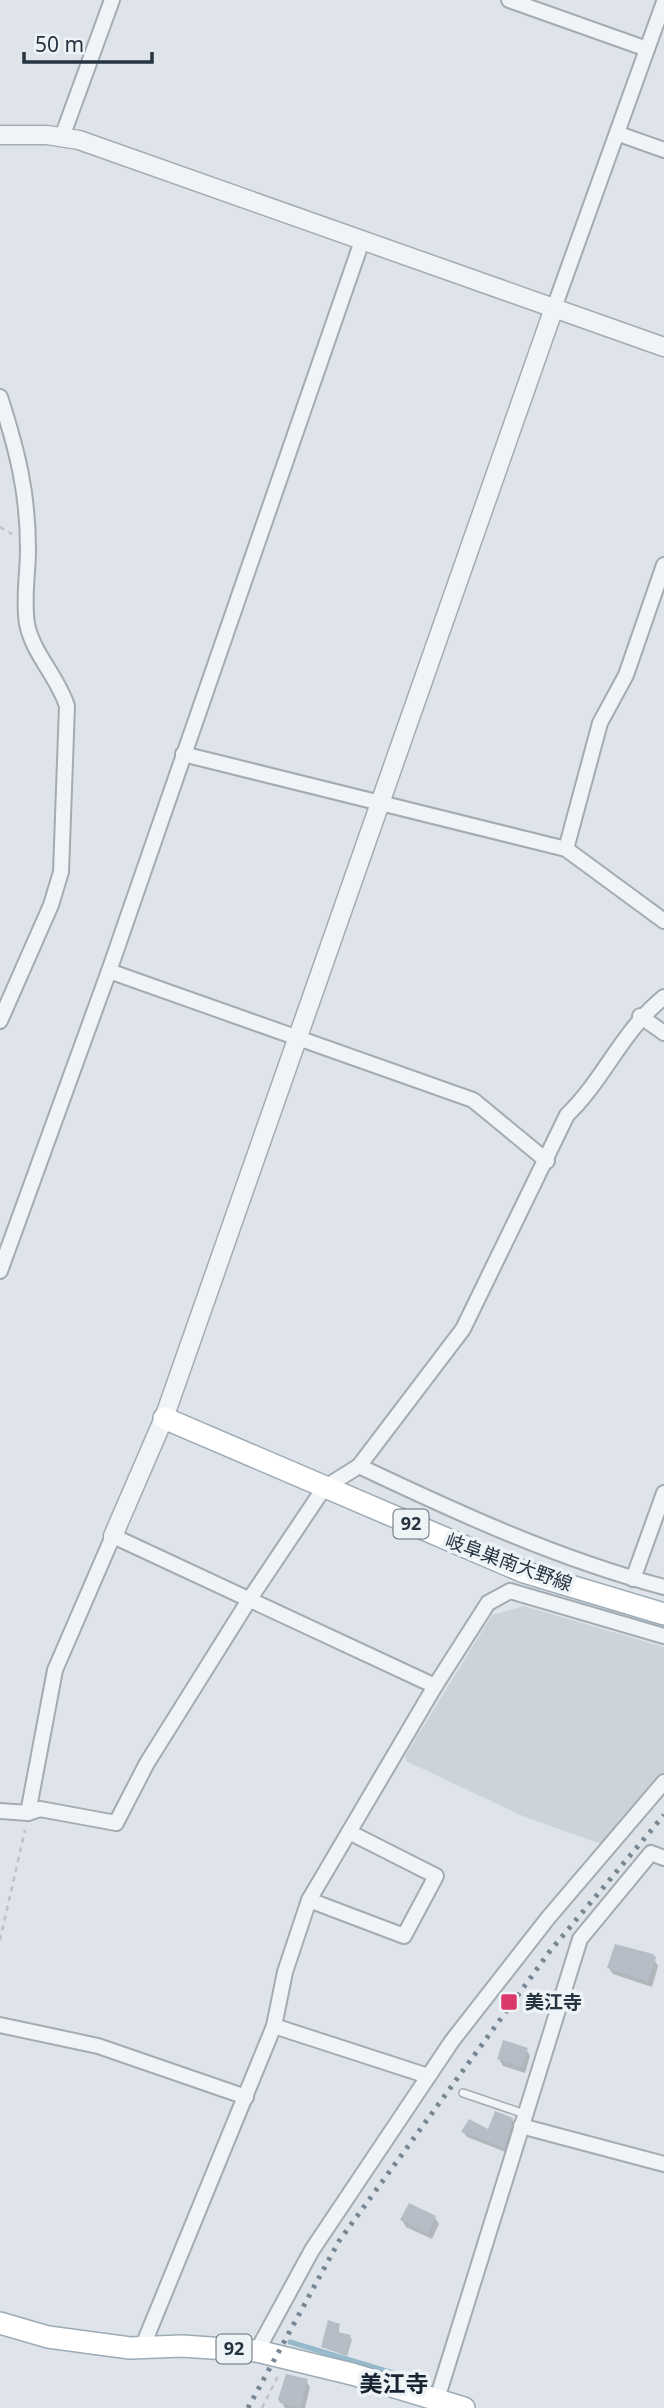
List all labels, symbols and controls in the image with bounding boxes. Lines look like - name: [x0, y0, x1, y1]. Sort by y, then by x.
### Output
- scale bar: [24, 21, 152, 65]
- text: 50 m: [35, 30, 84, 58]
- road number: 92: [394, 1510, 428, 1539]
- street label: 岐阜巣南大野線: [442, 1527, 576, 1597]
- place label: 美江寺: [525, 1989, 582, 2015]
- marker: 美江寺: [499, 1992, 519, 2012]
- road number: 92: [216, 2334, 252, 2364]
- district label: 美江寺: [360, 2367, 429, 2399]

